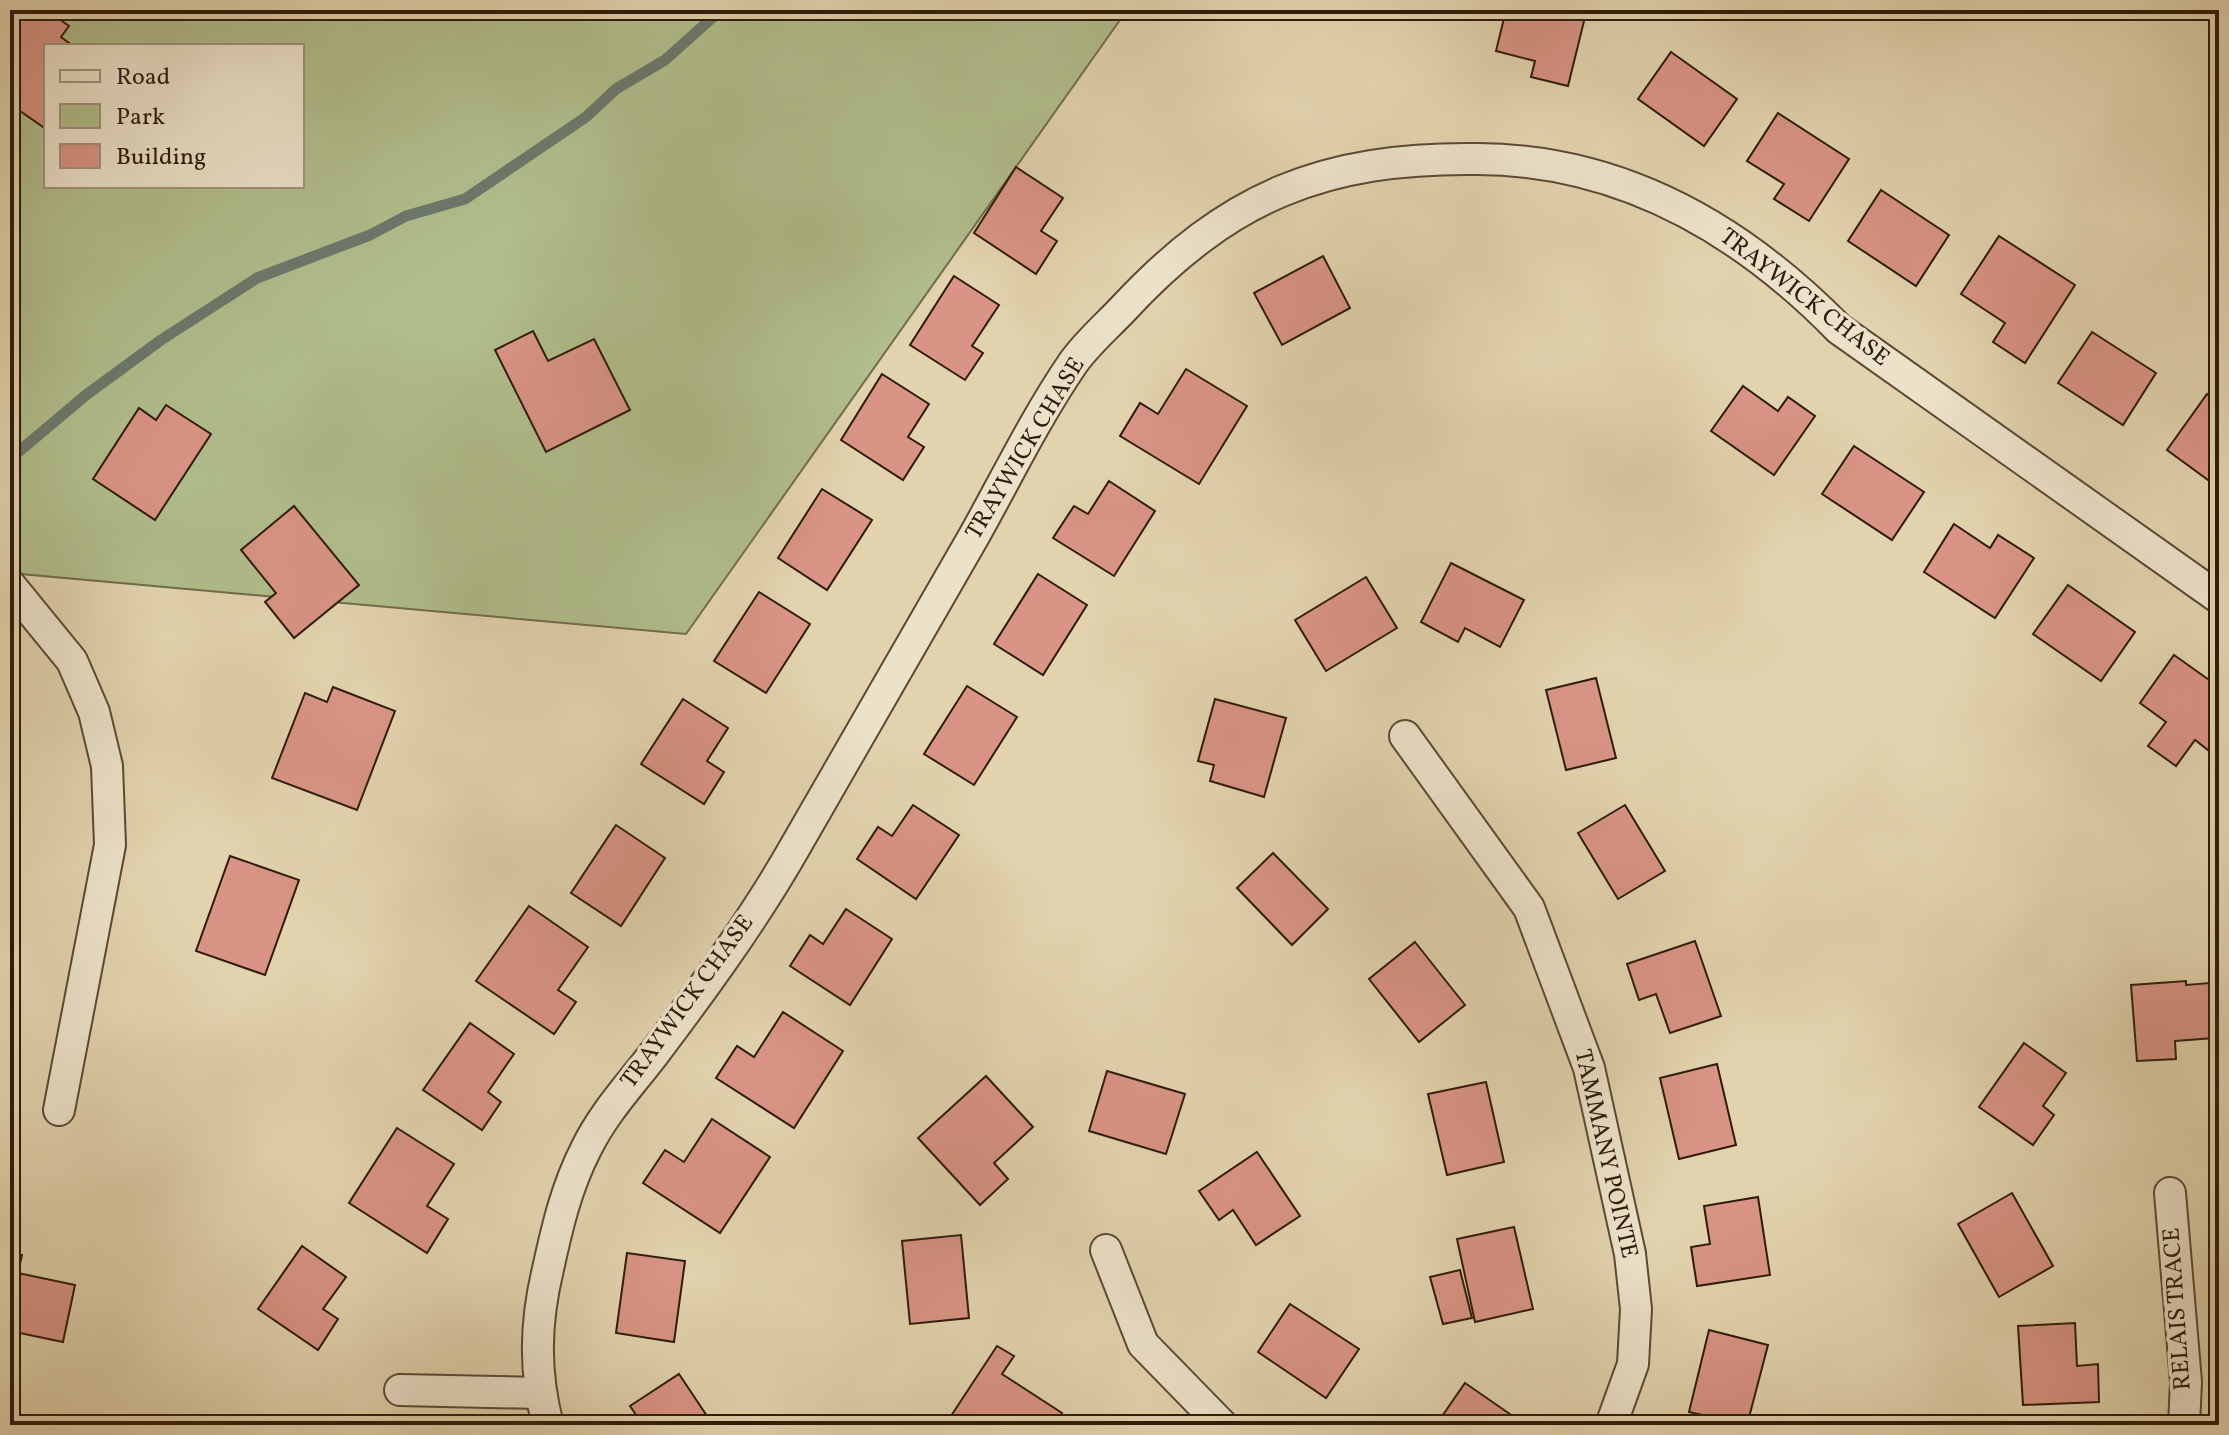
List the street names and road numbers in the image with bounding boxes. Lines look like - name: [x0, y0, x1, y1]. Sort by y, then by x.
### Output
- street label: TRAYWICK CHASE: [1712, 221, 1896, 375]
- street label: TRAYWICK CHASE: [958, 351, 1094, 547]
- street label: TRAYWICK CHASE: [613, 908, 763, 1096]
- street label: TAMMANY POINTE: [1564, 1046, 1646, 1262]
- street label: RELAIS TRACE: [2155, 1226, 2201, 1392]

